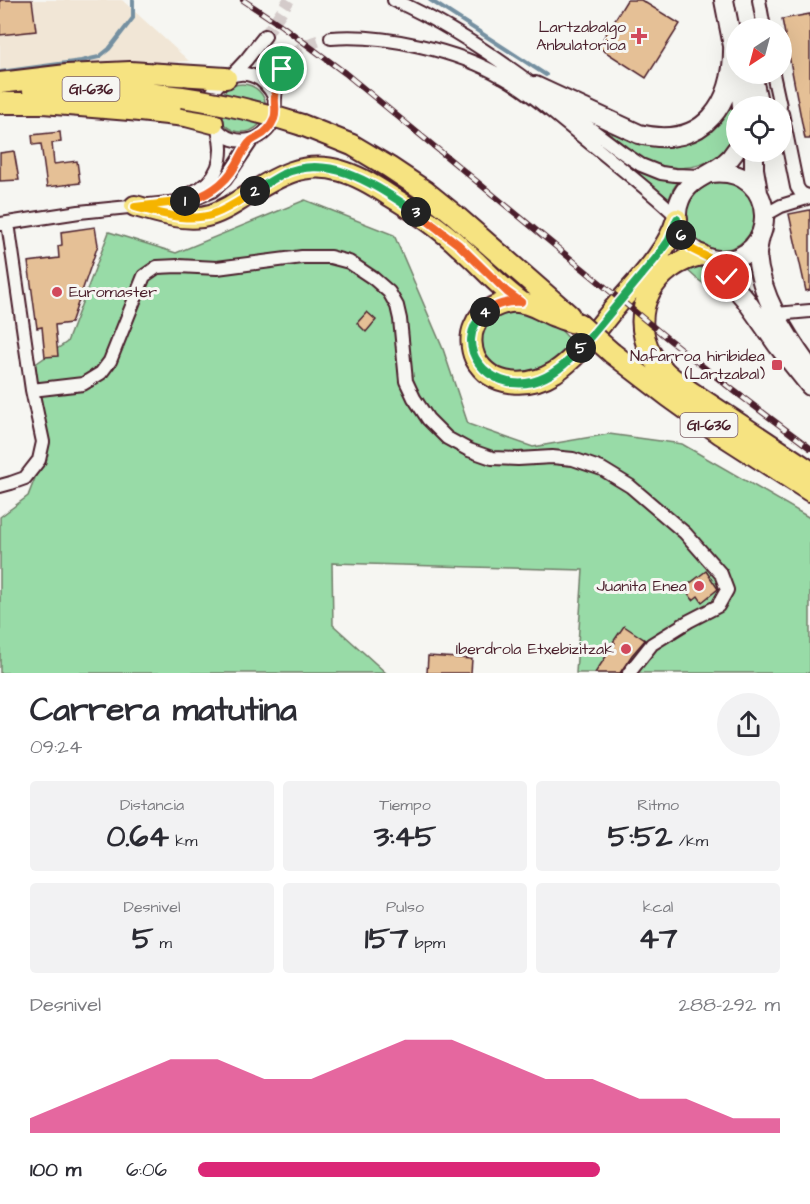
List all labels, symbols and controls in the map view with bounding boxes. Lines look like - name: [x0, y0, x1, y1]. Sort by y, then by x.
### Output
- place label: Lartzabalgo Anbulatorioa: [536, 16, 626, 56]
- north arrow: [726, 18, 792, 84]
- map controls: [726, 18, 792, 162]
- marker: Lartzabalgo Anbulatorioa: [630, 27, 648, 45]
- pin: [256, 43, 307, 94]
- icon: arrive: [265, 52, 298, 85]
- road number: GI-636: [62, 77, 119, 101]
- button: locate: [726, 96, 792, 162]
- pin: 2: [240, 176, 270, 206]
- text: 2: [250, 180, 260, 202]
- pin: 1: [170, 186, 200, 216]
- text: 1: [184, 190, 186, 212]
- pin: 3: [401, 197, 431, 227]
- text: 3: [412, 201, 420, 223]
- pin: 6: [666, 220, 696, 250]
- text: 6: [676, 224, 686, 246]
- pin: [701, 251, 752, 302]
- icon: check: [710, 260, 743, 293]
- place label: Euromaster: [69, 281, 157, 303]
- marker: Euromaster: [50, 285, 64, 299]
- pin: 4: [470, 297, 500, 327]
- text: 4: [480, 301, 490, 323]
- pin: 5: [566, 333, 596, 363]
- text: 5: [575, 337, 587, 359]
- place label: Nafarroa hiribidea (Lartzabal): [630, 345, 765, 385]
- marker: Nafarroa hiribidea (Lartzabal): [770, 358, 784, 372]
- road number: GI-636: [680, 413, 738, 437]
- place label: Juanita Enea: [597, 575, 687, 597]
- marker: Juanita Enea: [692, 579, 706, 593]
- place label: Iberdrola Etxebizitzak: [456, 638, 614, 660]
- marker: Iberdrola Etxebizitzak: [619, 642, 633, 656]
- text: Carrera matutina: [30, 687, 297, 733]
- button: share: [717, 693, 780, 756]
- text: 09:24: [30, 733, 82, 761]
- text: Distancia: [120, 794, 184, 816]
- text: Tiempo: [379, 794, 431, 816]
- text: Ritmo: [637, 794, 679, 816]
- text: 0.64: [106, 816, 169, 858]
- text: 3:45: [374, 816, 436, 858]
- text: 5:52: [608, 816, 672, 858]
- text: km: [169, 830, 198, 852]
- text: /km: [672, 830, 708, 852]
- text: Desnivel: [124, 896, 180, 918]
- text: Pulso: [386, 896, 424, 918]
- text: kcal: [643, 896, 673, 918]
- text: 5: [132, 918, 153, 960]
- text: 157: [365, 918, 408, 960]
- text: 47: [639, 918, 677, 960]
- text: m: [153, 932, 172, 954]
- text: bpm: [408, 932, 445, 954]
- text: Desnivel: [30, 991, 101, 1019]
- text: 288–292 m: [679, 991, 780, 1019]
- text: 100 m: [30, 1156, 81, 1184]
- text: 6:06: [126, 1156, 167, 1184]

